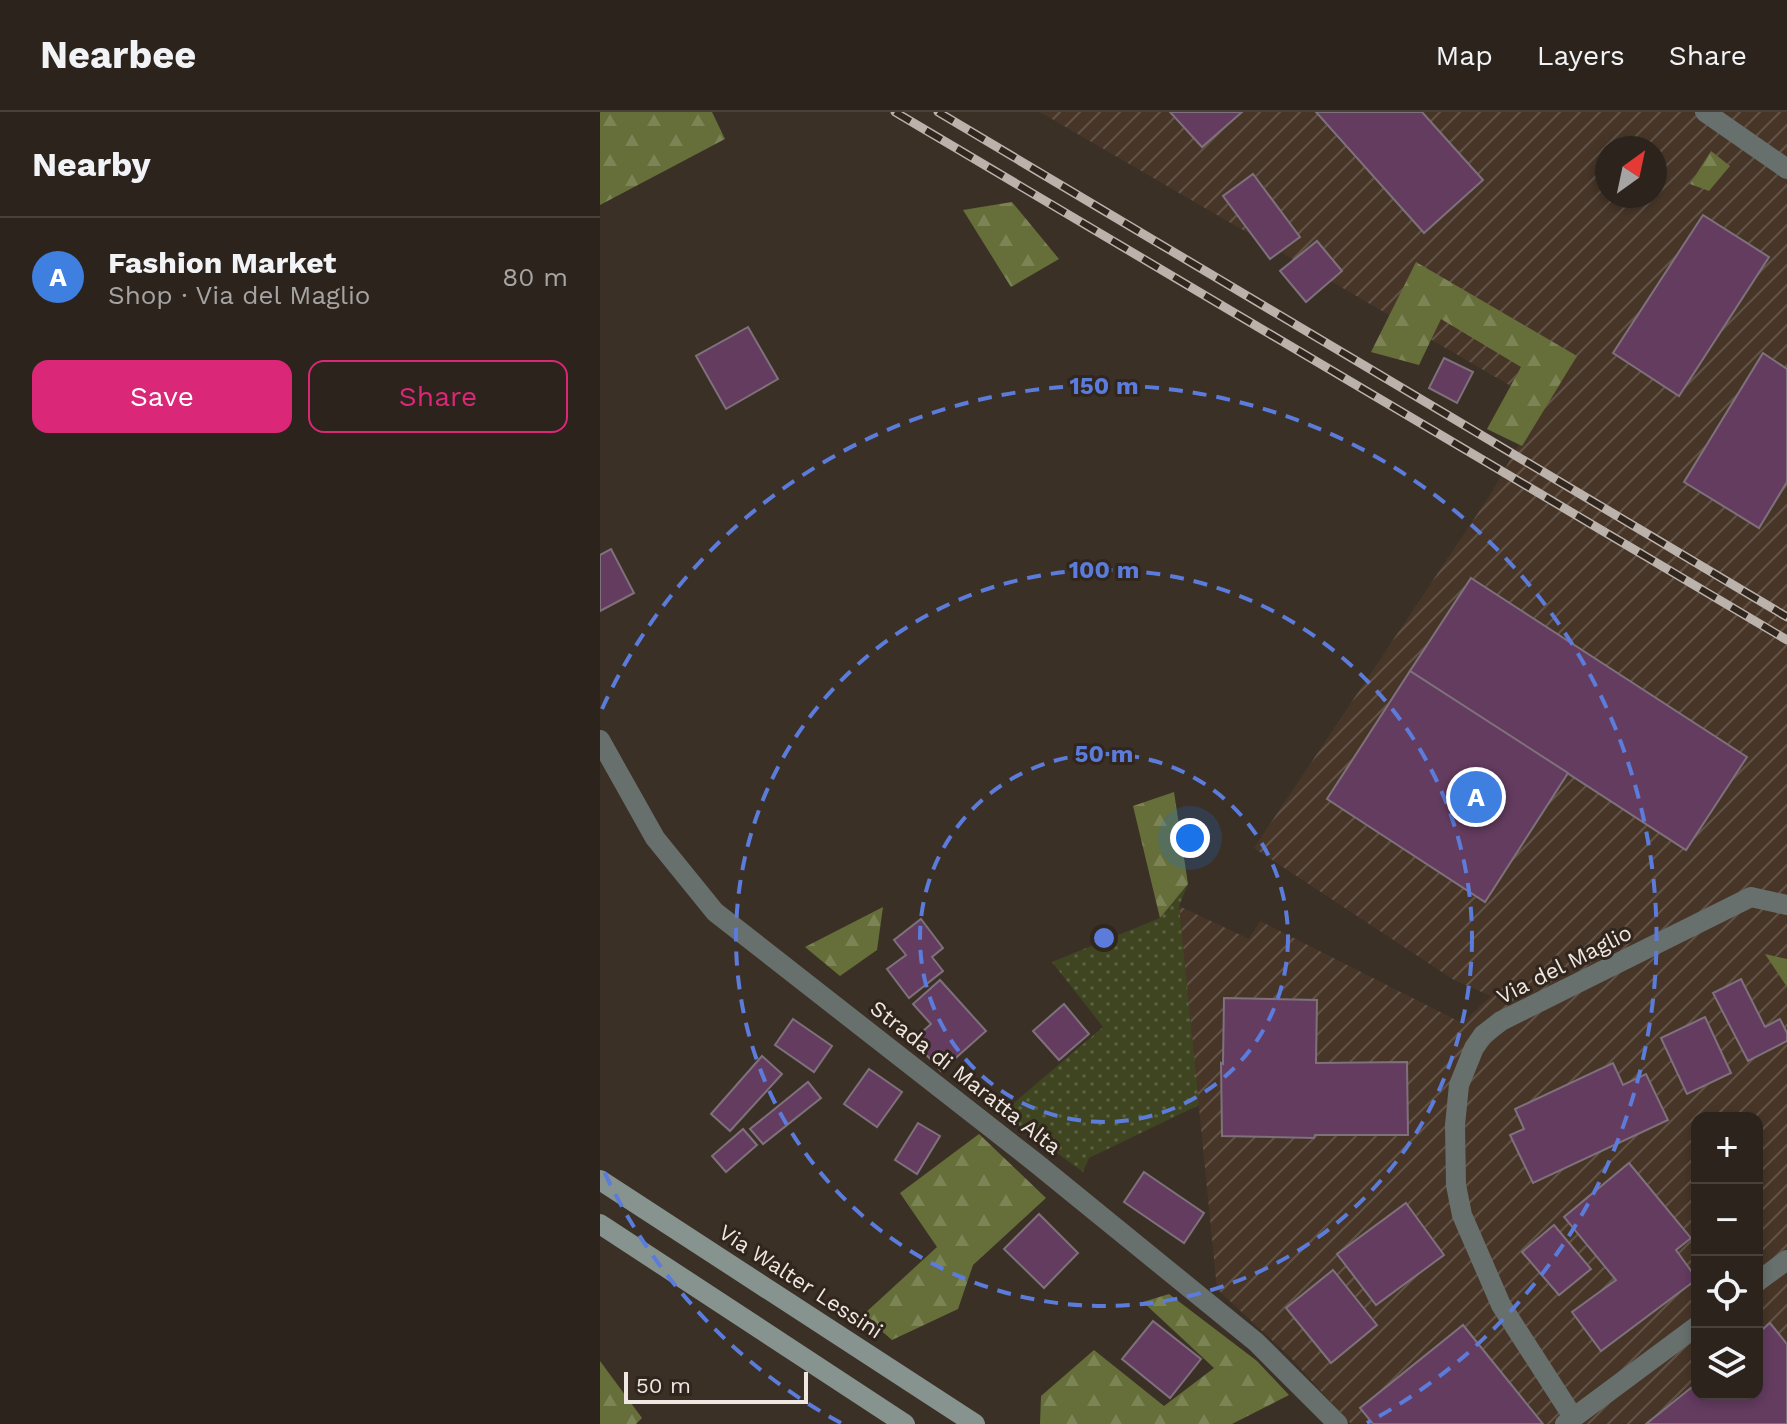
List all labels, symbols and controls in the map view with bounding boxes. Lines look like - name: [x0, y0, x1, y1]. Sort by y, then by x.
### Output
- text: Nearbee: [40, 33, 196, 77]
- text: Map: [1436, 39, 1493, 72]
- text: Layers: [1537, 39, 1625, 72]
- text: Share: [1669, 39, 1747, 72]
- north arrow: [1595, 136, 1667, 208]
- text: Nearby: [32, 144, 151, 184]
- text: Fashion Market: [108, 245, 336, 280]
- text: A: [49, 262, 67, 292]
- text: 80 m: [502, 262, 568, 292]
- text: Shop · Via del Maglio: [108, 280, 370, 310]
- button: Save: [32, 360, 292, 433]
- button: Share: [308, 360, 568, 433]
- text: 150 m: [1069, 372, 1139, 400]
- text: 100 m: [1069, 556, 1139, 584]
- text: 50 m: [1075, 740, 1133, 768]
- pin: A: [1450, 767, 1502, 827]
- your location: [1170, 818, 1210, 858]
- street label: Via del Maglio: [1493, 920, 1636, 1009]
- centre of rings: [1090, 924, 1118, 952]
- street label: Strada di Maratta Alta: [866, 995, 1066, 1159]
- map controls: [1691, 1112, 1763, 1400]
- button: +: [1691, 1112, 1763, 1184]
- button: −: [1691, 1184, 1763, 1256]
- street label: Via Walter Lessini: [714, 1219, 887, 1344]
- button: locate: [1691, 1256, 1763, 1328]
- button: layers: [1691, 1328, 1763, 1400]
- scale bar: [624, 1368, 808, 1404]
- text: 50 m: [636, 1373, 691, 1398]

